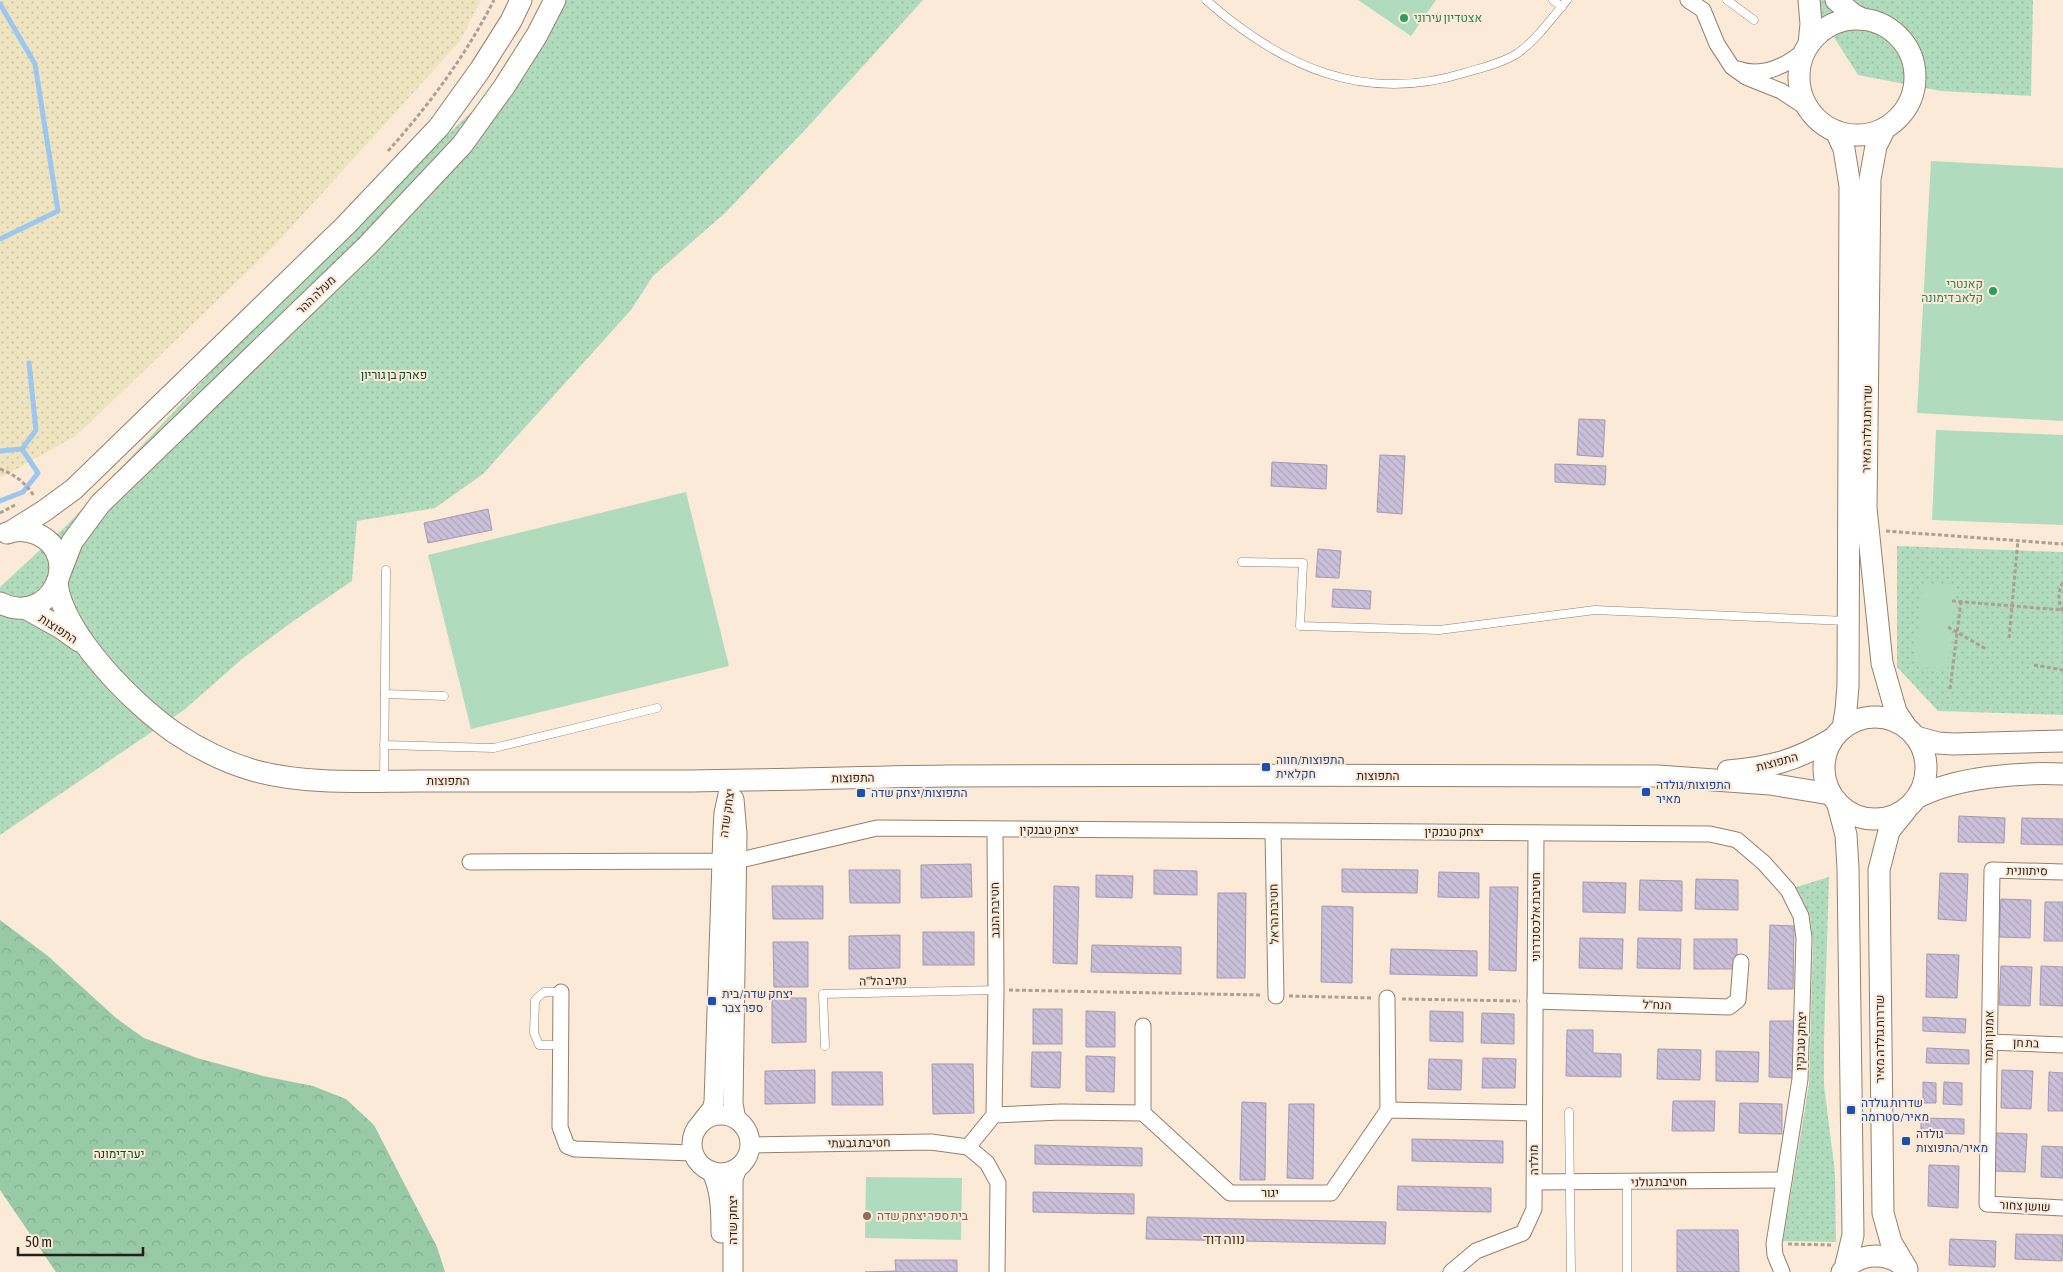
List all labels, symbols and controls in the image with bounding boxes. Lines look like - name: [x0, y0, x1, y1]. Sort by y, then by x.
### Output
- place label: אצטדיון עירוני: [1414, 11, 1482, 25]
- marker: אצטדיון עירוני: [1398, 12, 1410, 24]
- street label: מעלה ההר: [293, 273, 339, 317]
- place label: קאנטרי קלאב דימונה: [1921, 277, 1983, 305]
- marker: קאנטרי קלאב דימונה: [1987, 285, 1999, 297]
- park label: פארק בן גוריון: [361, 368, 427, 382]
- street label: שדרות גולדה מאיר: [1859, 385, 1875, 473]
- street label: התפוצות: [36, 611, 80, 647]
- street label: התפוצות: [1754, 750, 1800, 774]
- place label: התפוצות/חווה חקלאית: [1276, 753, 1345, 781]
- marker: התפוצות/חווה חקלאית: [1260, 761, 1272, 773]
- street label: התפוצות: [1356, 769, 1400, 783]
- street label: התפוצות: [831, 771, 875, 785]
- street label: התפוצות: [426, 774, 470, 788]
- place label: התפוצות/גולדה מאיר: [1656, 778, 1731, 806]
- place label: התפוצות/יצחק שדה: [871, 786, 968, 800]
- marker: התפוצות/גולדה מאיר: [1640, 786, 1652, 798]
- marker: התפוצות/יצחק שדה: [855, 787, 867, 799]
- street label: יצחק שדה: [717, 788, 737, 838]
- street label: יצחק טבנקין: [1019, 823, 1079, 837]
- street label: יצחק טבנקין: [1424, 825, 1484, 839]
- street label: סיתוונית: [2006, 864, 2048, 878]
- street label: חטיבת אלכסנדרוני: [1529, 872, 1543, 962]
- street label: חטיבת הנגב: [988, 882, 1002, 938]
- street label: חטיבת הראל: [1266, 884, 1282, 944]
- street label: נתיב הל"ה: [859, 974, 907, 988]
- place label: יצחק שדה/בית ספר צבר: [722, 987, 793, 1015]
- marker: יצחק שדה/בית ספר צבר: [706, 995, 718, 1007]
- street label: שדרות גולדה מאיר: [1873, 995, 1887, 1083]
- street label: הנח"ל: [1642, 998, 1672, 1012]
- street label: אמנון ותמר: [1982, 1010, 1996, 1064]
- street label: יצחק טבנקין: [1793, 1011, 1809, 1071]
- street label: בת חן: [2013, 1036, 2040, 1050]
- place label: שדרות גולדה מאיר/סטרומה: [1861, 1096, 1929, 1124]
- marker: שדרות גולדה מאיר/סטרומה: [1845, 1104, 1857, 1116]
- place label: גולדה מאיר/התפוצות: [1916, 1127, 1988, 1155]
- street label: חטיבת גבעתי: [827, 1135, 891, 1151]
- marker: גולדה מאיר/התפוצות: [1900, 1135, 1912, 1147]
- street label: מולדה: [1527, 1145, 1541, 1175]
- park label: יער דימונה: [94, 1147, 144, 1161]
- street label: חטיבת גולני: [1631, 1175, 1687, 1189]
- street label: יגור: [1261, 1186, 1279, 1200]
- street label: יצחק שדה: [726, 1195, 740, 1245]
- street label: שושן צחור: [1999, 1198, 2051, 1214]
- place label: בית ספר יצחק שדה: [877, 1209, 969, 1223]
- marker: בית ספר יצחק שדה: [861, 1210, 873, 1222]
- scale bar: [18, 1224, 142, 1256]
- district label: נווה דוד: [1203, 1231, 1245, 1247]
- text: 50 m: [25, 1233, 52, 1250]

